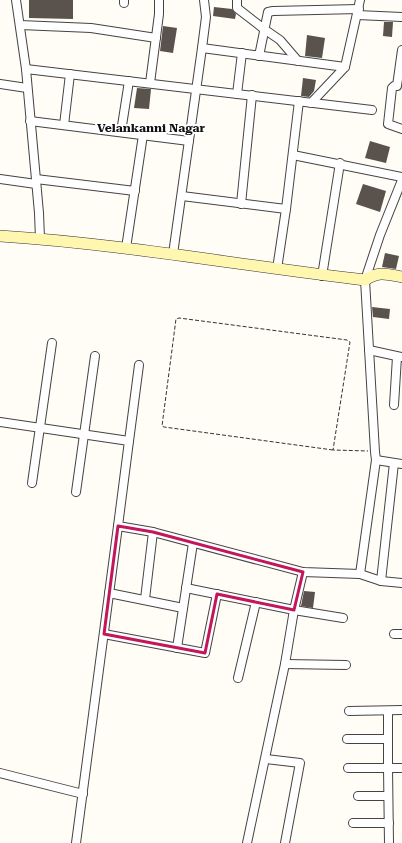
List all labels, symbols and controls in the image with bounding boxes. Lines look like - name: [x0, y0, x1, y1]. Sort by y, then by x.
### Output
- district label: Velankanni Nagar: [97, 121, 206, 135]

